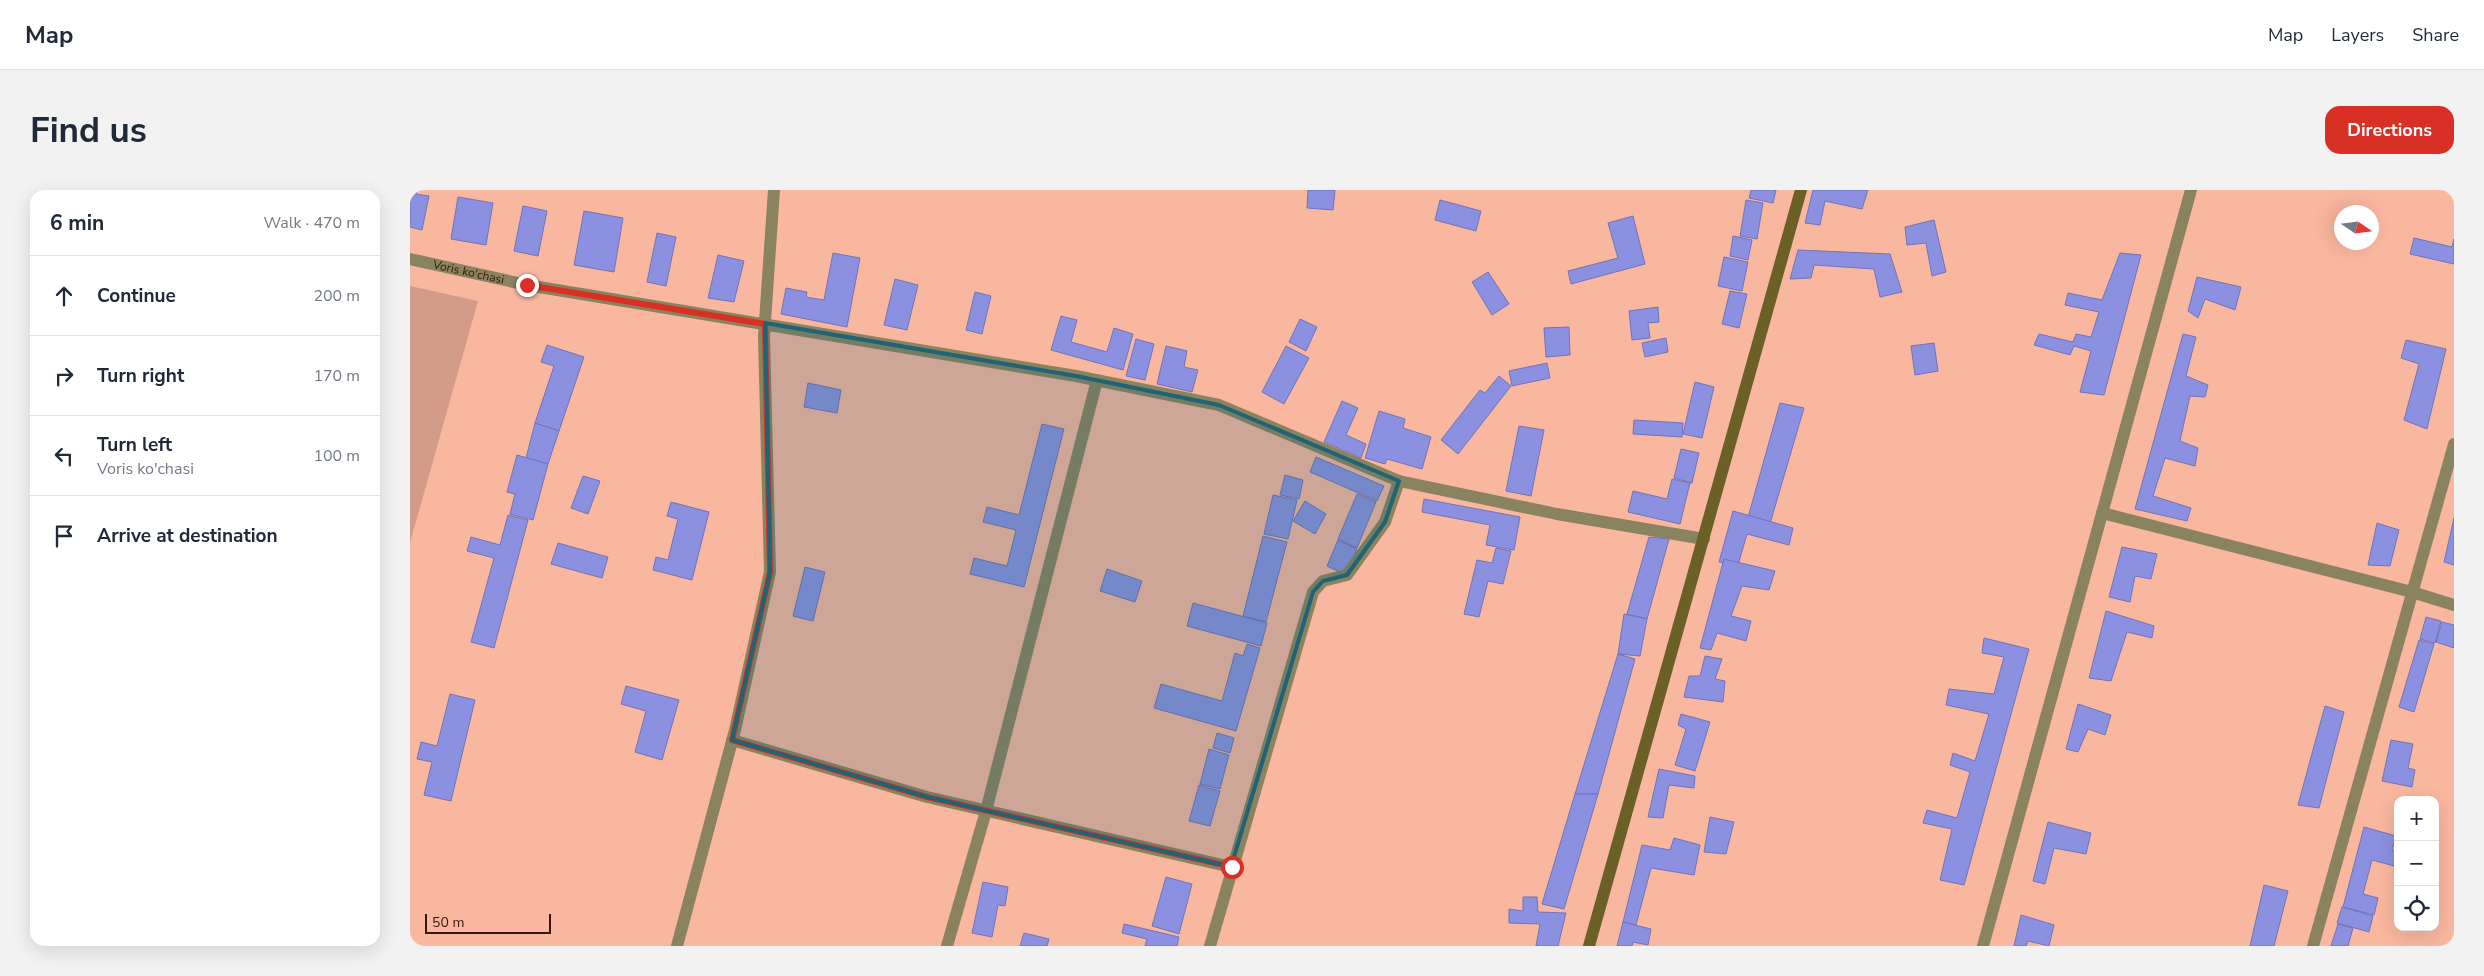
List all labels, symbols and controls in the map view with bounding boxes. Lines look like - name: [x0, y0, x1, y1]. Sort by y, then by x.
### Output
- text: Map: [25, 19, 73, 51]
- text: Map: [2268, 23, 2303, 47]
- text: Layers: [2331, 23, 2384, 47]
- text: Share: [2412, 23, 2459, 47]
- button: Directions: [2325, 106, 2454, 154]
- text: Find us: [30, 107, 147, 154]
- north arrow: [2334, 205, 2379, 250]
- text: 6 min: [50, 209, 104, 237]
- text: Walk · 470 m: [264, 212, 360, 234]
- street label: Voris ko'chasi: [430, 256, 506, 288]
- route end: [516, 274, 539, 297]
- icon: ahead: [50, 282, 78, 310]
- text: Continue: [97, 283, 176, 309]
- text: 200 m: [313, 285, 360, 307]
- icon: right: [50, 362, 78, 390]
- text: Turn right: [97, 363, 184, 389]
- text: 170 m: [313, 365, 360, 387]
- text: Turn left: [97, 432, 172, 458]
- icon: left: [50, 442, 78, 470]
- text: 100 m: [313, 445, 360, 467]
- text: Voris ko'chasi: [97, 458, 194, 480]
- icon: arrive: [50, 522, 78, 550]
- text: Arrive at destination: [97, 523, 278, 549]
- map controls: [2394, 796, 2439, 931]
- button: +: [2394, 796, 2439, 841]
- button: −: [2394, 841, 2439, 886]
- route start: [1221, 856, 1244, 879]
- button: locate: [2394, 886, 2439, 931]
- scale bar: [425, 911, 551, 934]
- text: 50 m: [432, 913, 464, 932]

